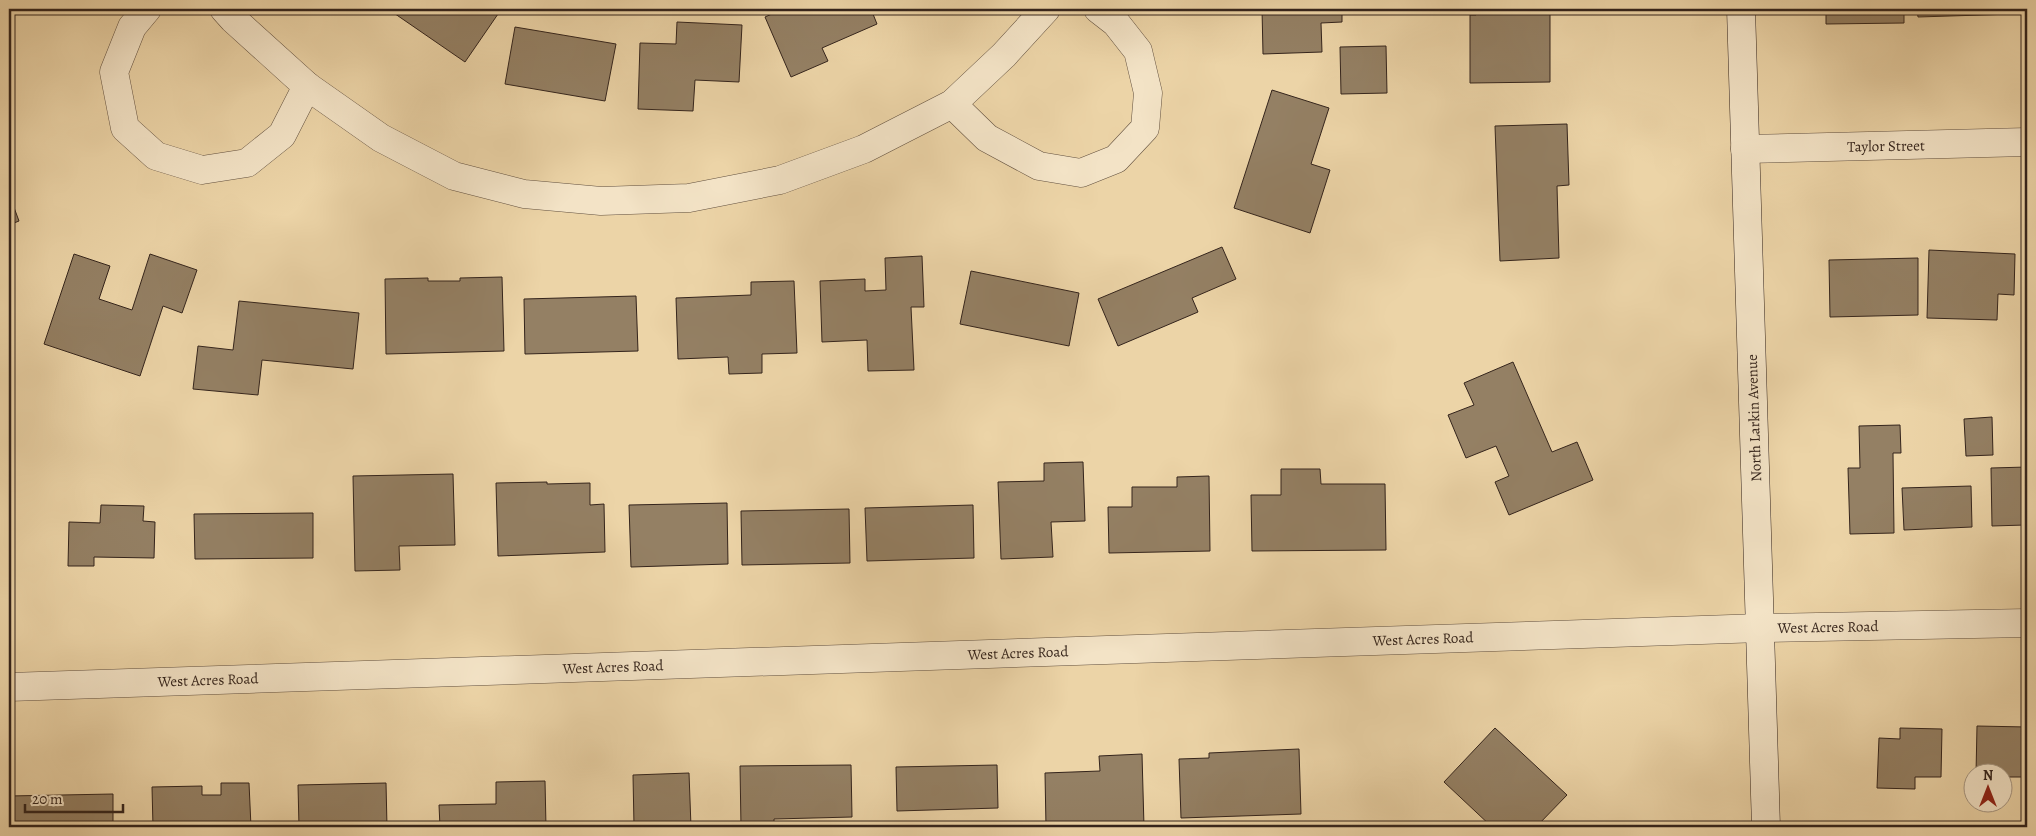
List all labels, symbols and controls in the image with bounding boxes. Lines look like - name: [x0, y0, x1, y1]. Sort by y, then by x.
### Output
- street label: Taylor Street: [1847, 135, 1925, 157]
- street label: North Larkin Avenue: [1742, 354, 1766, 482]
- street label: West Acres Road: [1776, 616, 1880, 638]
- street label: West Acres Road: [1371, 627, 1475, 651]
- street label: West Acres Road: [966, 641, 1070, 665]
- street label: West Acres Road: [561, 655, 665, 679]
- street label: West Acres Road: [156, 668, 260, 692]
- north arrow: [1964, 764, 2014, 814]
- text: N: [1983, 766, 1993, 785]
- scale bar: [25, 781, 122, 813]
- text: 20 m: [32, 789, 63, 809]

